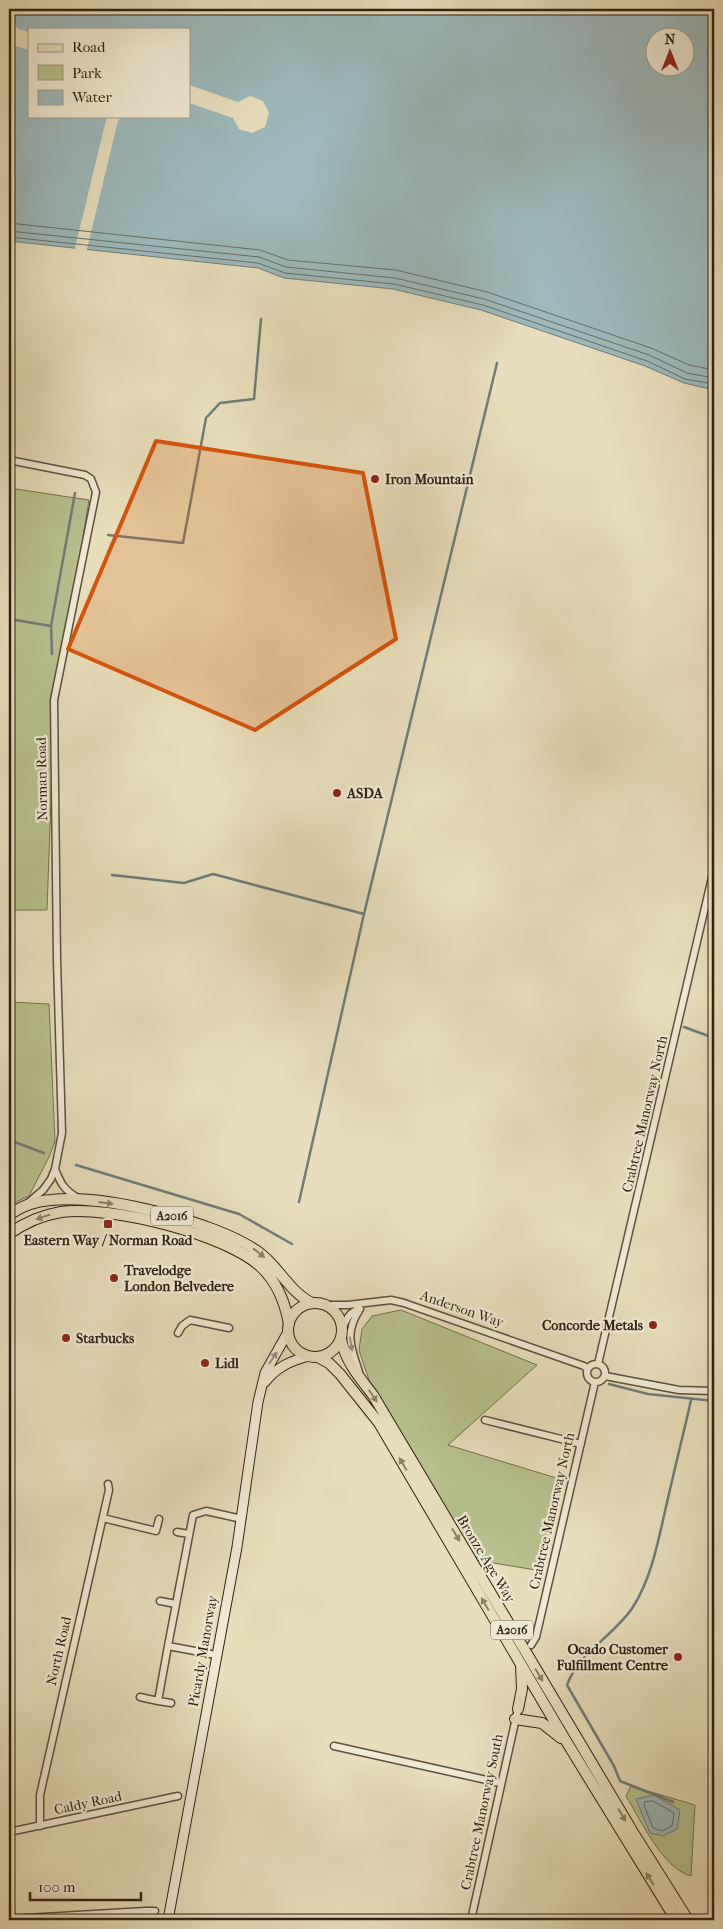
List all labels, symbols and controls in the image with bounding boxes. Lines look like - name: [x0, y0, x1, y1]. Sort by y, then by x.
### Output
- legend: [28, 28, 190, 118]
- north arrow: [646, 28, 696, 78]
- text: N: [665, 31, 676, 48]
- text: Road: [72, 38, 106, 56]
- text: Park: [72, 64, 102, 82]
- text: Water: [71, 88, 112, 106]
- place label: Iron Mountain: [385, 471, 475, 488]
- marker: Iron Mountain: [369, 473, 381, 485]
- street label: Norman Road: [33, 737, 51, 821]
- place label: ASDA: [346, 785, 384, 802]
- marker: ASDA: [331, 787, 343, 799]
- street label: Crabtree Manorway North: [619, 1034, 671, 1194]
- one-way arrow: [99, 1199, 115, 1207]
- road number: A2016: [151, 1206, 193, 1226]
- one-way arrow: [36, 1214, 51, 1221]
- marker: Eastern Way / Norman Road: [102, 1218, 114, 1230]
- place label: Eastern Way / Norman Road: [24, 1232, 194, 1249]
- one-way arrow: [252, 1248, 265, 1259]
- place label: Travelodge London Belvedere: [123, 1262, 234, 1295]
- marker: Travelodge London Belvedere: [108, 1272, 120, 1284]
- street label: Anderson Way: [417, 1286, 507, 1331]
- place label: Concorde Metals: [542, 1317, 644, 1334]
- marker: Concorde Metals: [647, 1319, 659, 1331]
- place label: Starbucks: [76, 1330, 135, 1347]
- marker: Starbucks: [60, 1332, 72, 1344]
- one-way arrow: [348, 1337, 356, 1353]
- one-way arrow: [268, 1351, 278, 1365]
- place label: Lidl: [215, 1355, 239, 1372]
- marker: Lidl: [199, 1357, 211, 1369]
- one-way arrow: [368, 1389, 378, 1403]
- street label: Crabtree Manorway North: [526, 1431, 578, 1591]
- one-way arrow: [398, 1458, 407, 1471]
- street label: Bronze Age Way: [453, 1512, 519, 1606]
- one-way arrow: [452, 1529, 461, 1542]
- street label: Picardy Manorway: [185, 1593, 221, 1708]
- one-way arrow: [481, 1598, 490, 1611]
- street label: North Road: [43, 1614, 75, 1687]
- road number: A2016: [491, 1620, 533, 1640]
- place label: Ocado Customer Fulfillment Centre: [555, 1641, 669, 1674]
- marker: Ocado Customer Fulfillment Centre: [672, 1651, 684, 1663]
- one-way arrow: [535, 1669, 544, 1682]
- street label: Crabtree Manorway South: [457, 1732, 507, 1892]
- street label: Caldy Road: [53, 1787, 124, 1818]
- one-way arrow: [618, 1808, 627, 1821]
- scale bar: [30, 1869, 141, 1901]
- one-way arrow: [645, 1872, 654, 1886]
- text: 100 m: [38, 1878, 76, 1896]

